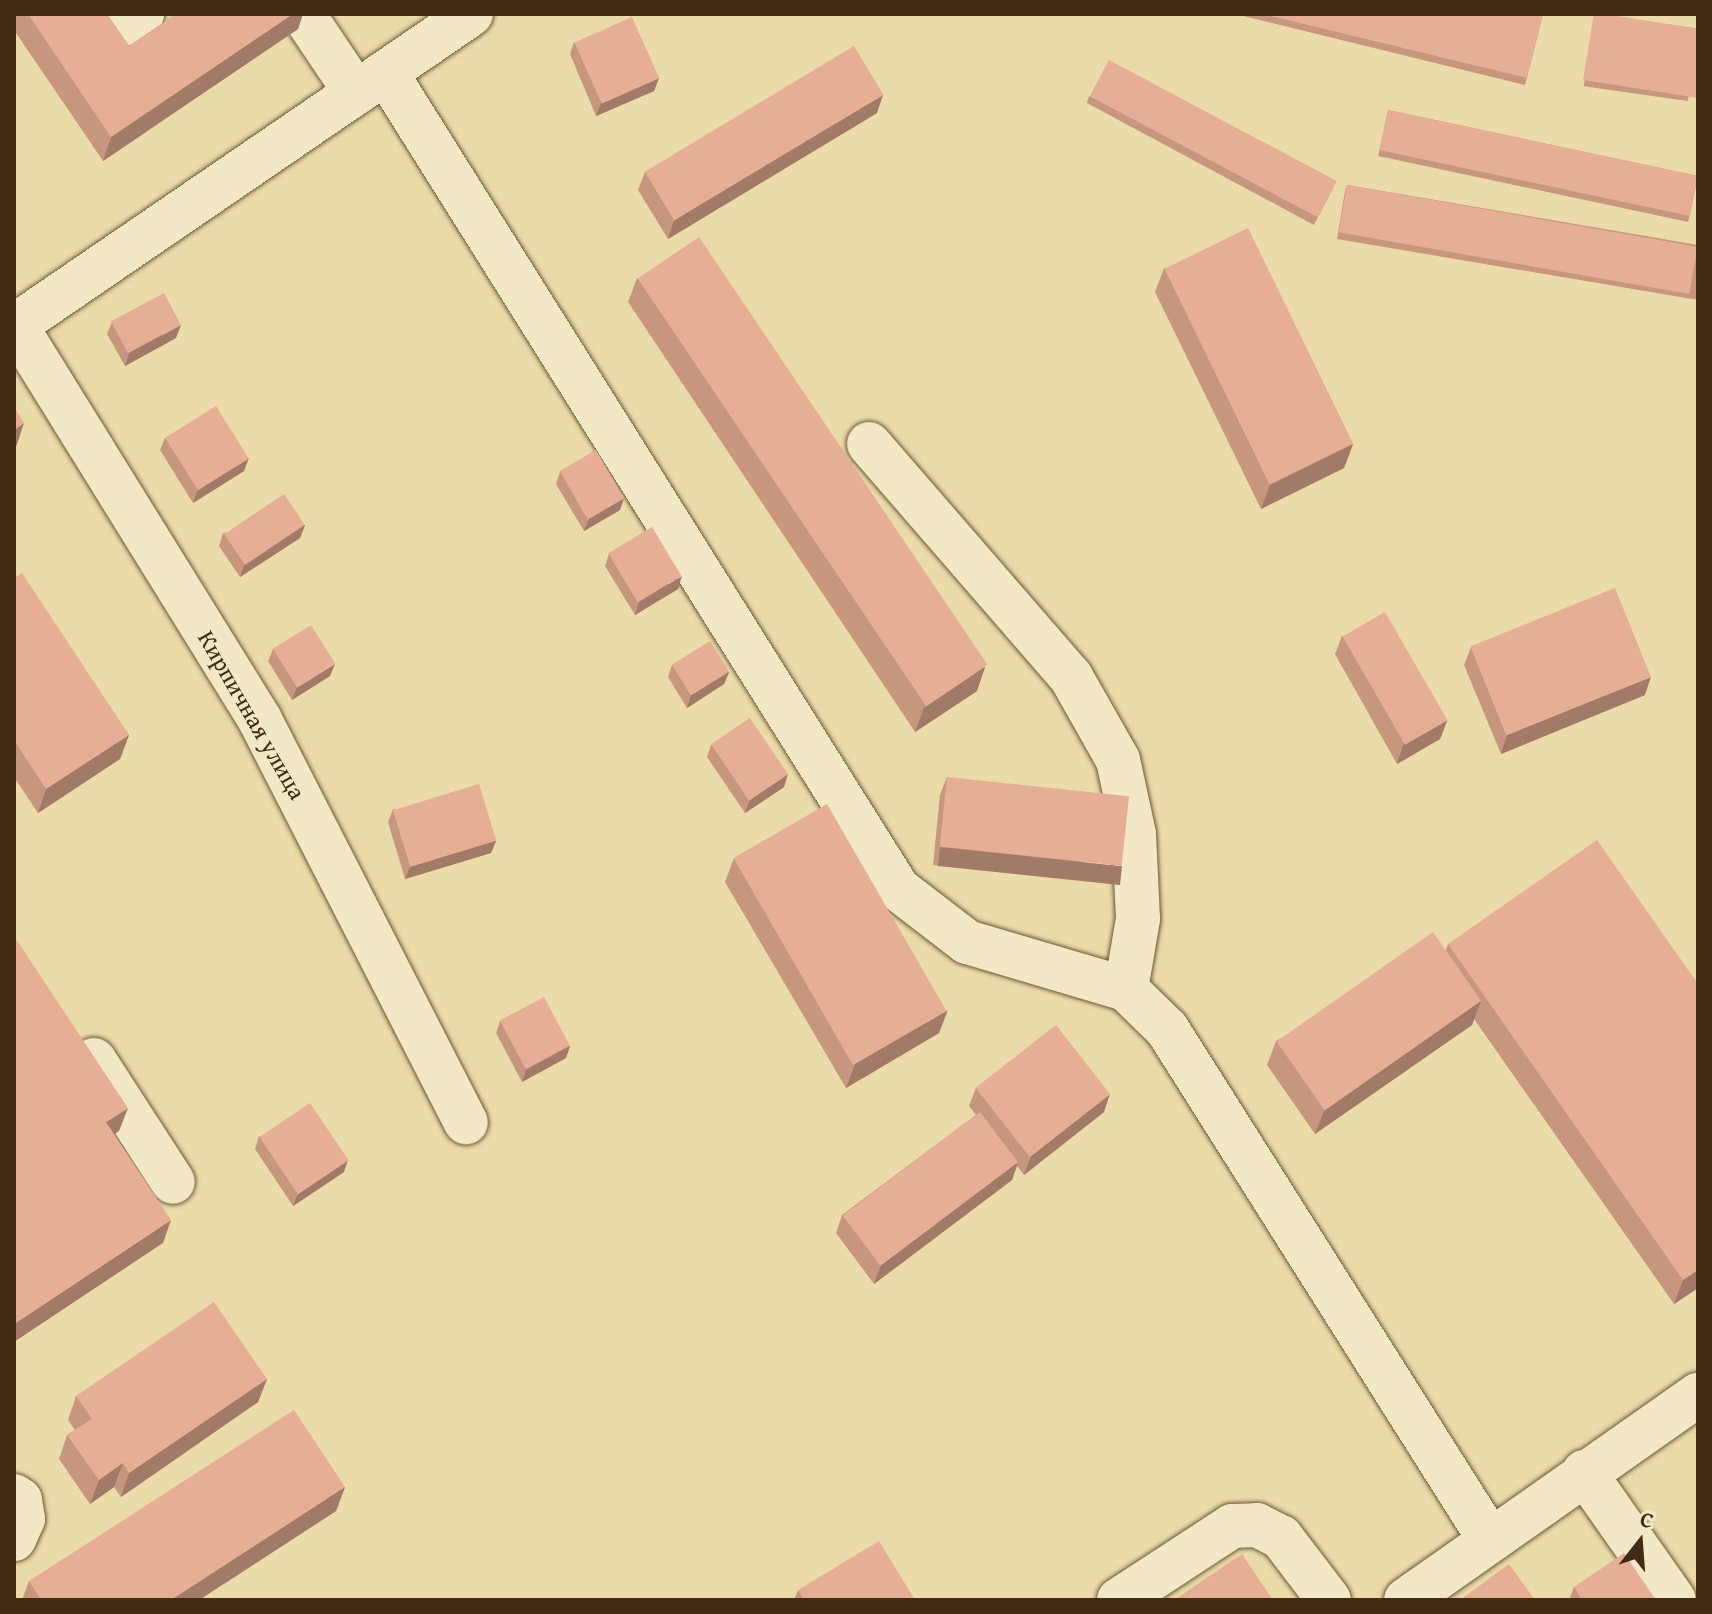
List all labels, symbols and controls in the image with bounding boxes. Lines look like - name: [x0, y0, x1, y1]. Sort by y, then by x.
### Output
- street label: Кирпичная улица: [192, 625, 312, 805]
- north arrow: [1600, 1502, 1680, 1582]
- text: С: [1636, 1502, 1658, 1536]

